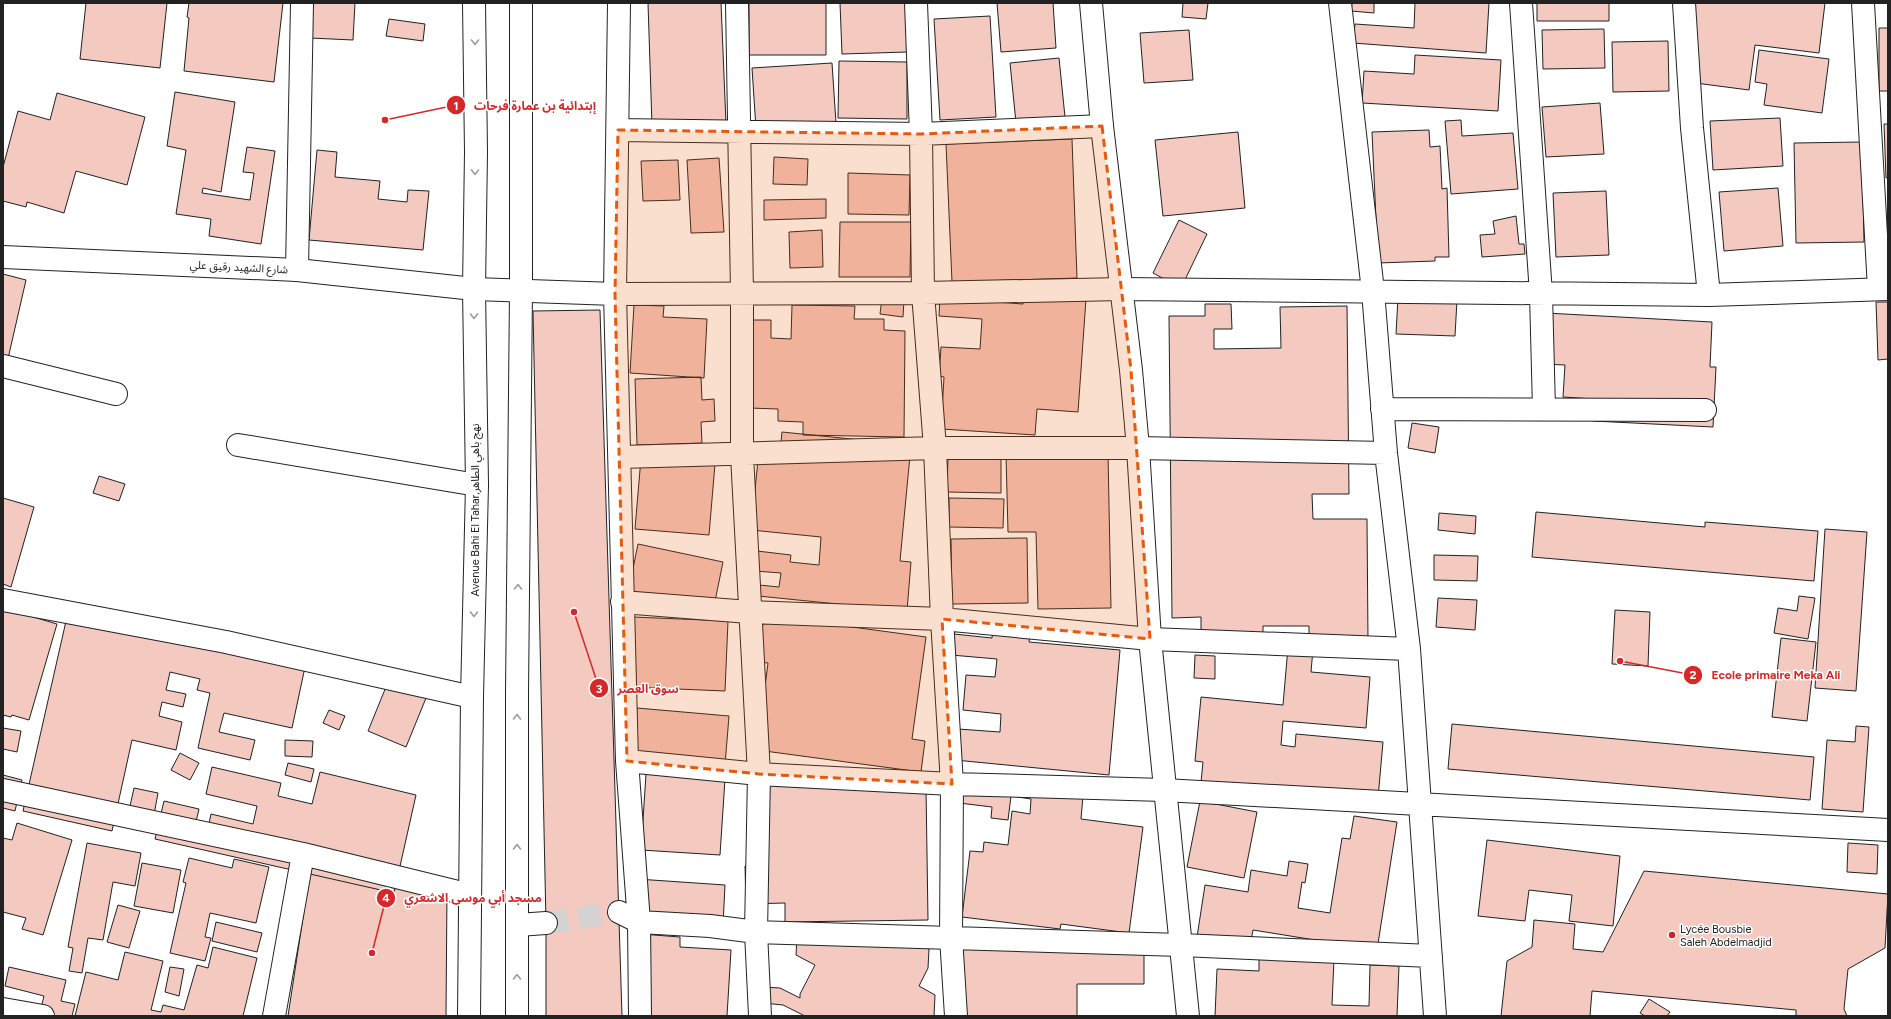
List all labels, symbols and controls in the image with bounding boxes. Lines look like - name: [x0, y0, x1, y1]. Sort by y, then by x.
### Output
- one-way arrow: [471, 39, 479, 45]
- callout: إبتدائية بن عمارة فرحات: [446, 93, 604, 117]
- text: 1: [453, 99, 459, 113]
- text: إبتدائية بن عمارة فرحات: [474, 99, 596, 115]
- one-way arrow: [471, 169, 479, 175]
- street label: شارع الشهيد رقيق علي: [189, 258, 289, 279]
- one-way arrow: [470, 313, 478, 319]
- street label: Avenue Bahi El Tahar,نهج باهي الطاهر: [469, 423, 485, 597]
- one-way arrow: [514, 584, 522, 590]
- one-way arrow: [470, 611, 478, 617]
- callout: Ecole primaire Meka Ali: [1683, 663, 1848, 687]
- text: 2: [1690, 668, 1697, 682]
- text: Ecole primaire Meka Ali: [1711, 668, 1841, 682]
- callout: سوق العصر: [589, 676, 687, 700]
- text: 3: [596, 682, 603, 696]
- text: سوق العصر: [616, 682, 679, 696]
- one-way arrow: [513, 714, 521, 720]
- one-way arrow: [513, 844, 521, 850]
- callout: مسجد أبي موسى الاشعري: [376, 886, 549, 910]
- text: مسجد أبي موسى الاشعري: [404, 890, 542, 908]
- text: 4: [382, 891, 390, 905]
- place label: Lycée Bousbie Saleh Abdelmadjid: [1680, 923, 1772, 949]
- marker: Lycée Bousbie Saleh Abdelmadjid: [1667, 930, 1677, 940]
- one-way arrow: [513, 974, 522, 980]

